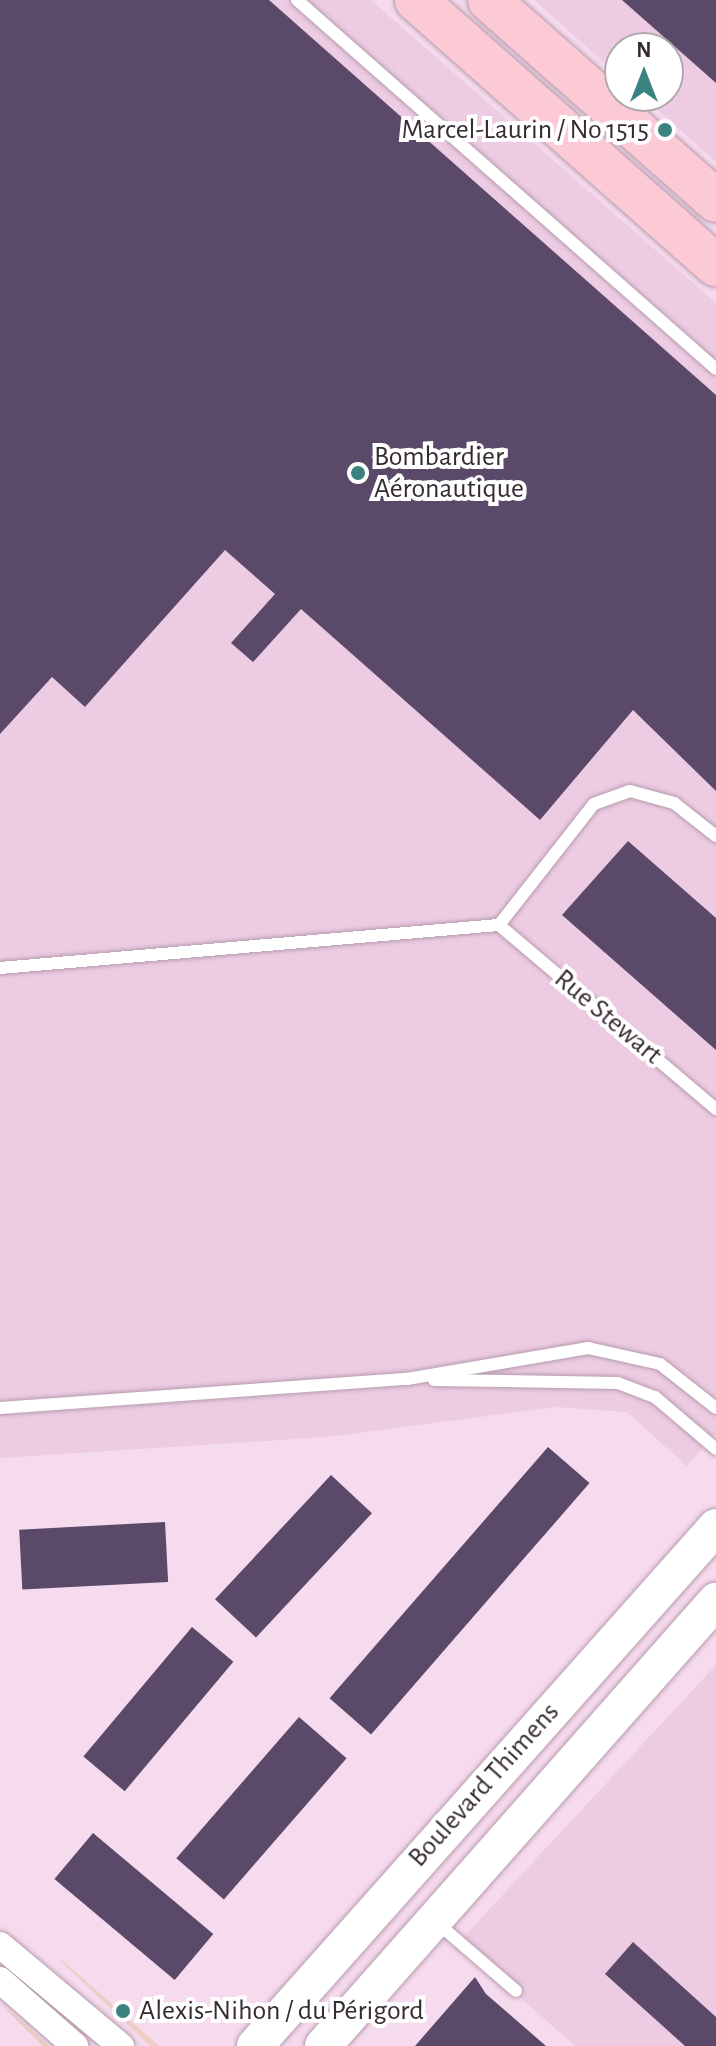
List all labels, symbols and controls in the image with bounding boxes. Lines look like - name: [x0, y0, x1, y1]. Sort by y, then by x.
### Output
- north arrow: [604, 32, 684, 112]
- text: N: [636, 39, 652, 61]
- place label: Marcel-Laurin / No 1515: [401, 113, 649, 147]
- marker: Marcel-Laurin / No 1515: [656, 121, 674, 139]
- place label: Bombardier Aéronautique: [374, 440, 524, 506]
- marker: Bombardier Aéronautique: [349, 464, 367, 482]
- street label: Rue Stewart: [547, 962, 669, 1072]
- street label: Boulevard Thimens: [401, 1696, 567, 1874]
- place label: Alexis-Nihon / du Périgord: [139, 1994, 424, 2028]
- marker: Alexis-Nihon / du Périgord: [114, 2002, 132, 2020]

